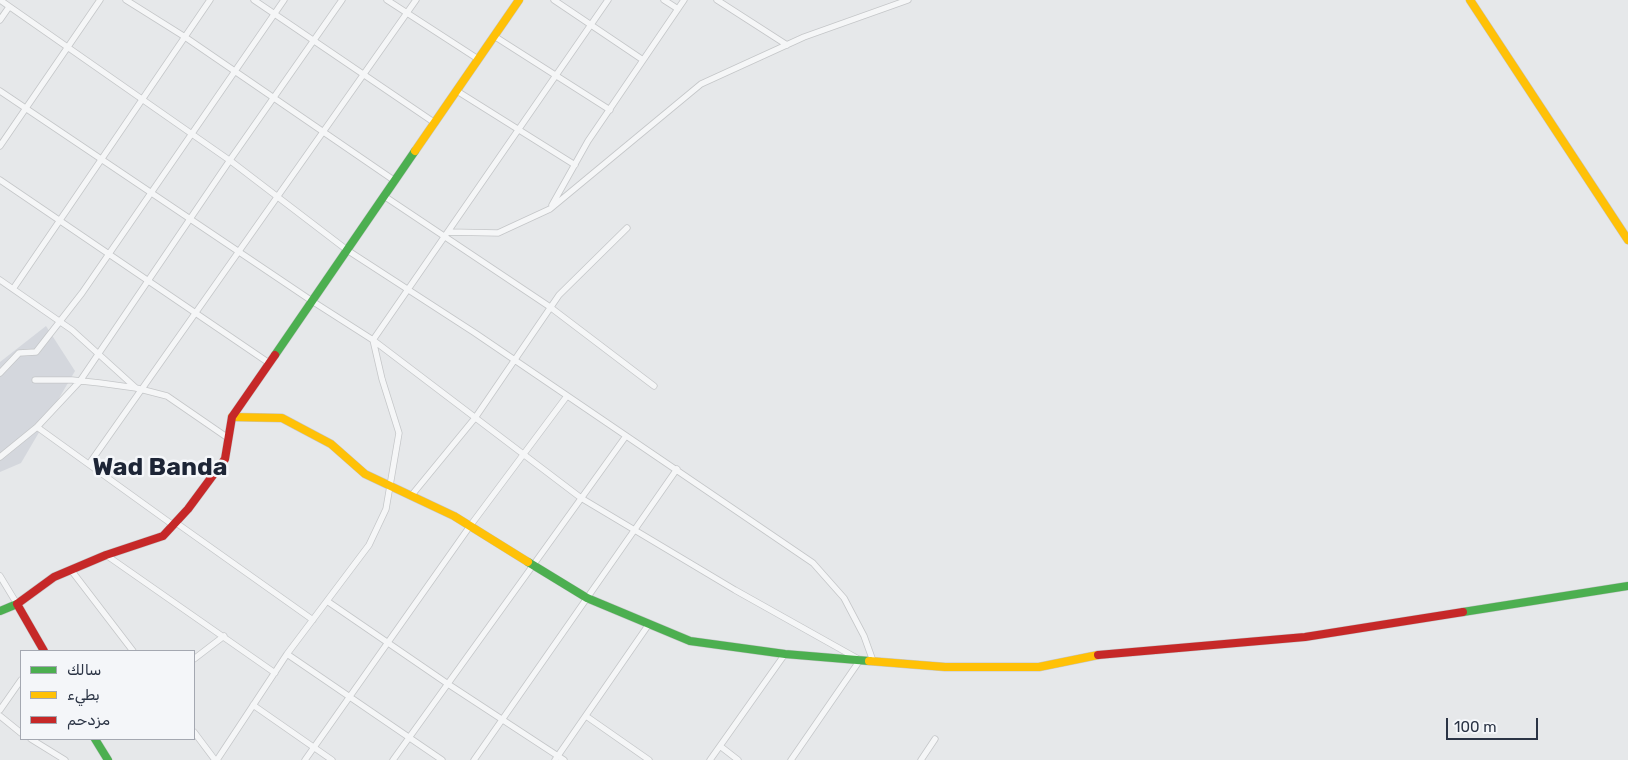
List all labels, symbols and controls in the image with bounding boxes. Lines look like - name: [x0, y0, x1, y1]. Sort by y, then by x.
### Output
- district label: Wad Banda: [92, 453, 228, 483]
- legend: [20, 650, 195, 740]
- text: سالك: [67, 661, 102, 679]
- text: بطيء: [67, 686, 100, 704]
- scale bar: [1448, 708, 1540, 740]
- text: مزدحم: [67, 711, 110, 729]
- text: 100 m: [1454, 718, 1496, 736]

